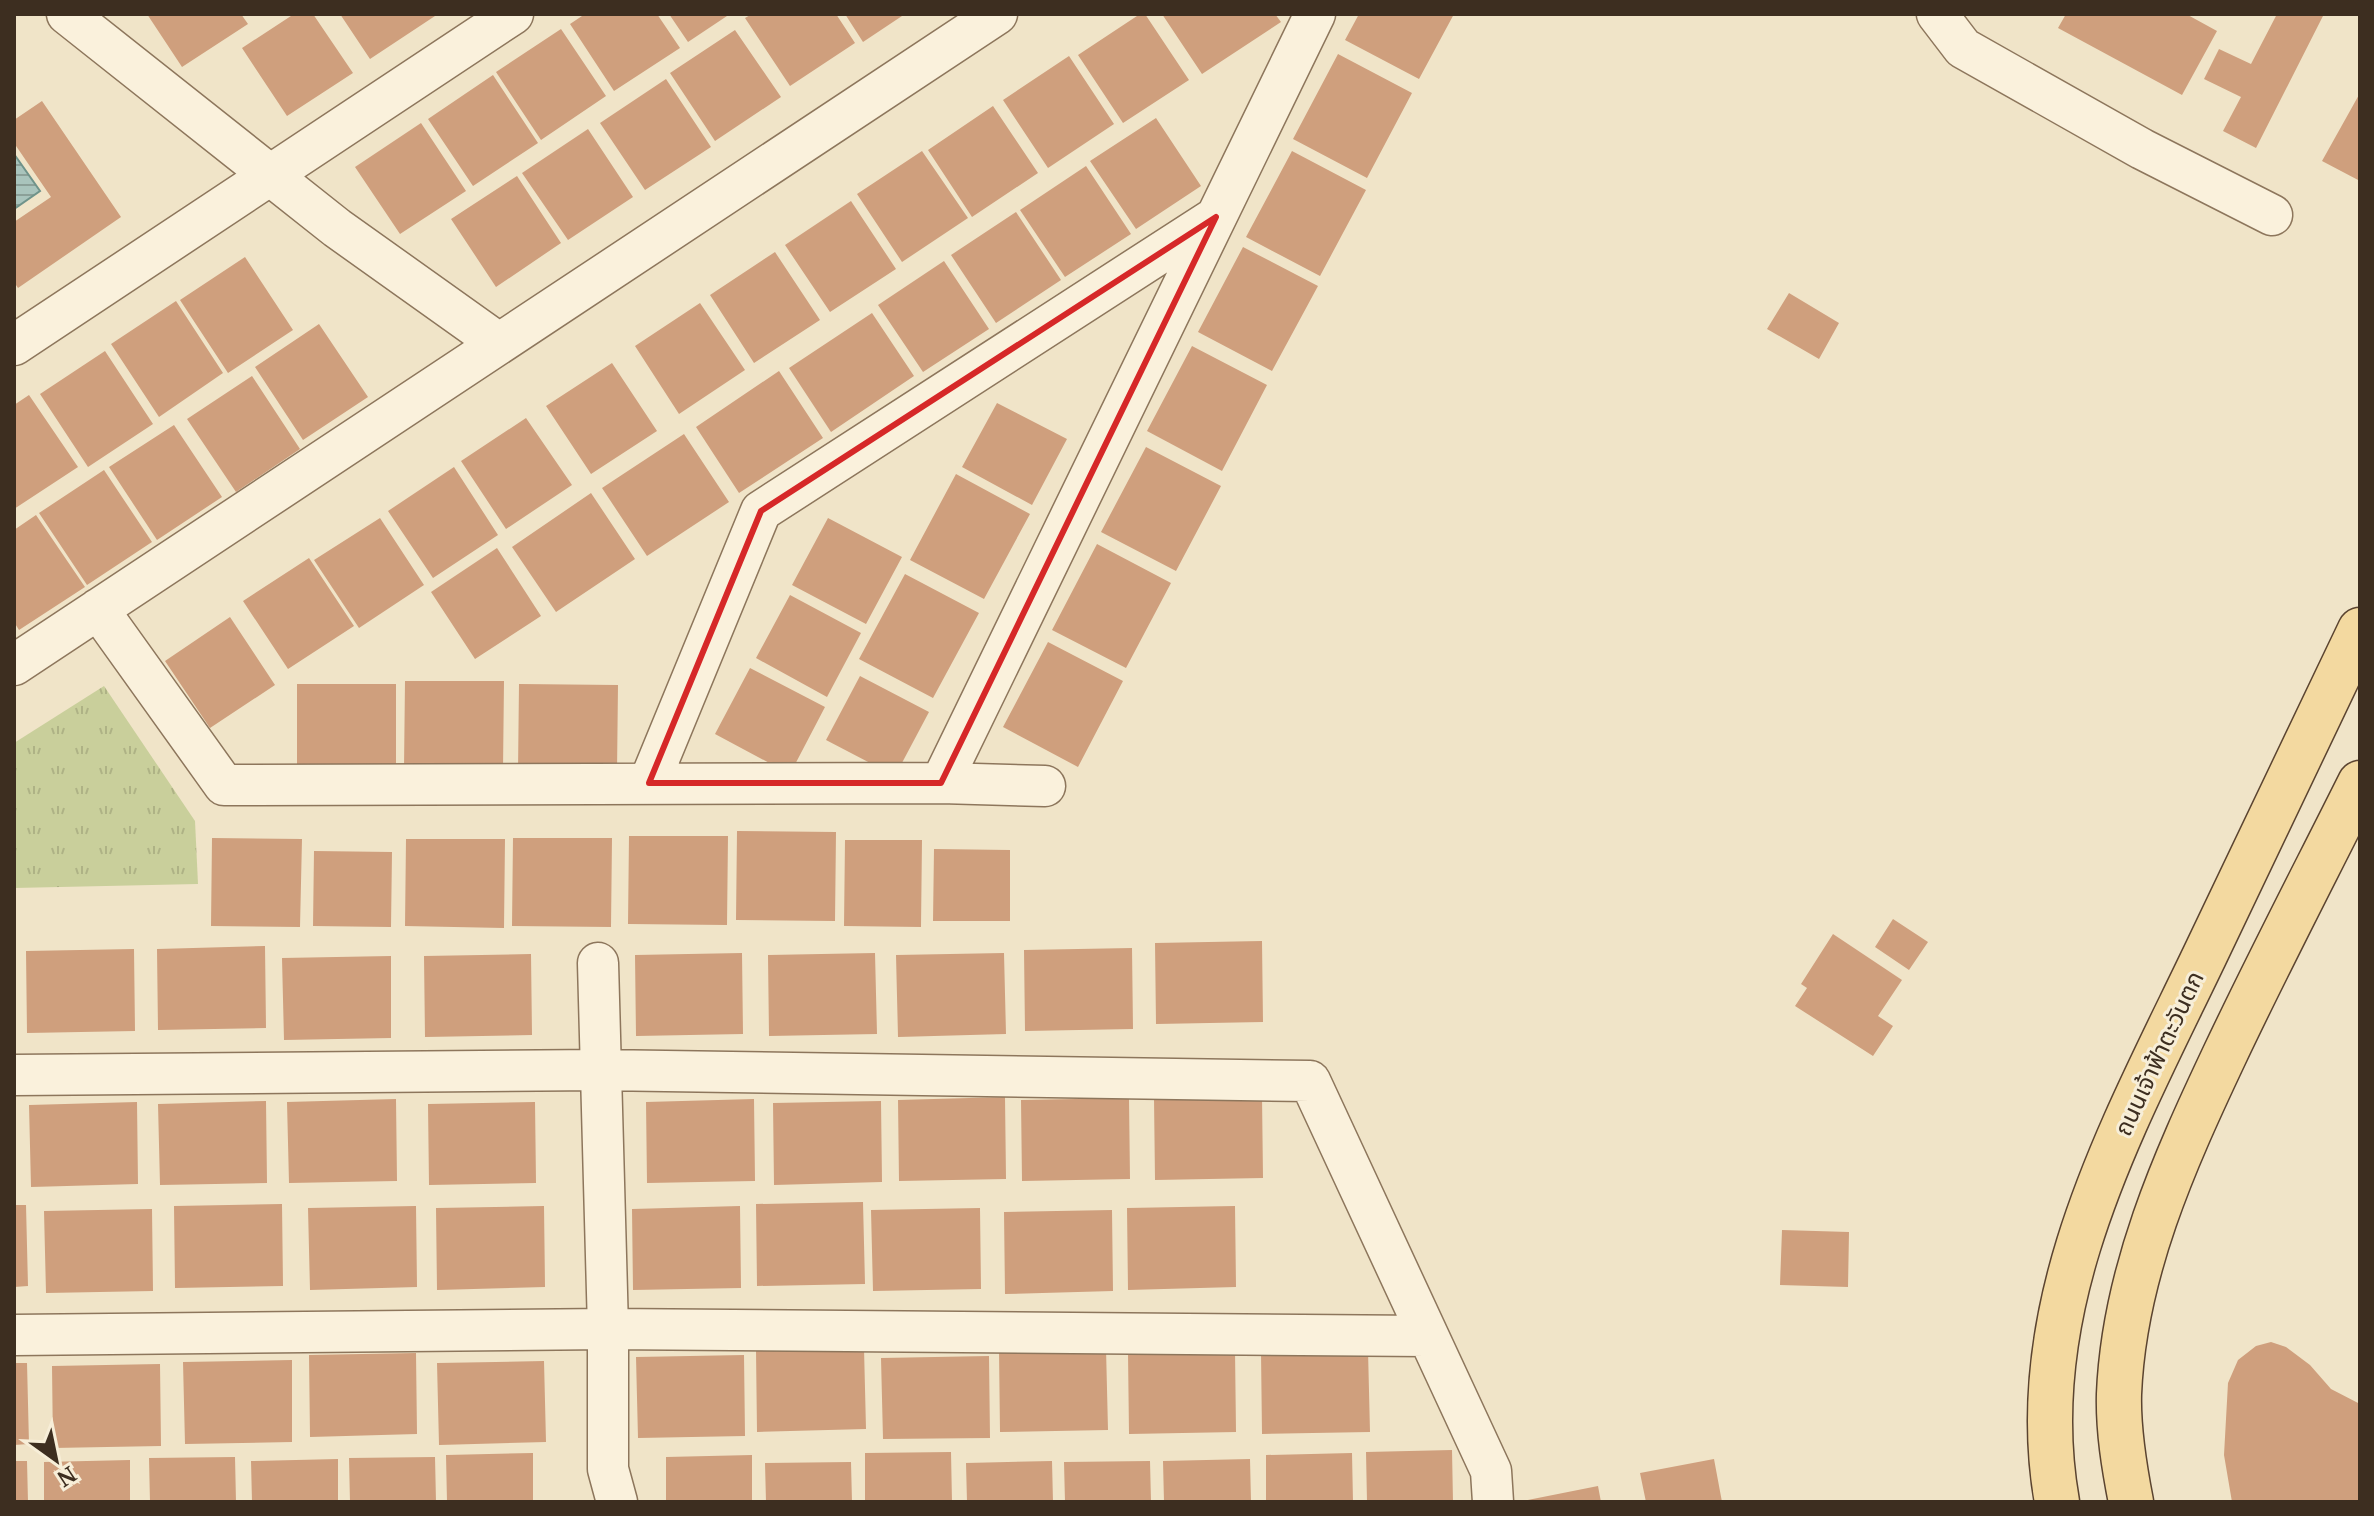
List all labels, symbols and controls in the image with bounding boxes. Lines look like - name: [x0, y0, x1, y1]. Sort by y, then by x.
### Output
- street label: ถนนเจ้าฟ้าตะวันตก: [2105, 965, 2211, 1141]
- north arrow: [16, 1420, 96, 1500]
- text: N: [52, 1460, 83, 1495]

